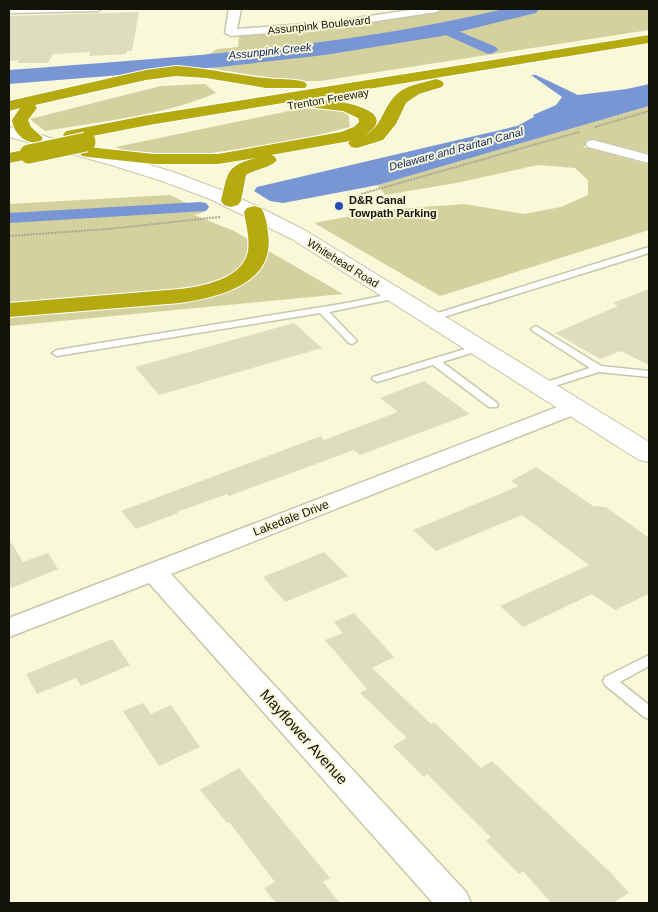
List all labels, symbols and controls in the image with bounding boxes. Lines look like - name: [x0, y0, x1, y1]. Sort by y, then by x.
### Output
- street label: Assunpink Boulevard: [267, 14, 371, 36]
- water label: Assunpink Creek: [227, 41, 312, 61]
- street label: Trenton Freeway: [286, 86, 370, 112]
- water label: Delaware and Raritan Canal: [388, 125, 525, 173]
- place label: D&R Canal Towpath Parking: [349, 194, 437, 219]
- marker: D&R Canal Towpath Parking: [333, 200, 345, 212]
- street label: Whitehead Road: [305, 236, 381, 290]
- street label: Lakedale Drive: [251, 497, 331, 539]
- street label: Mayflower Avenue: [257, 686, 352, 788]

